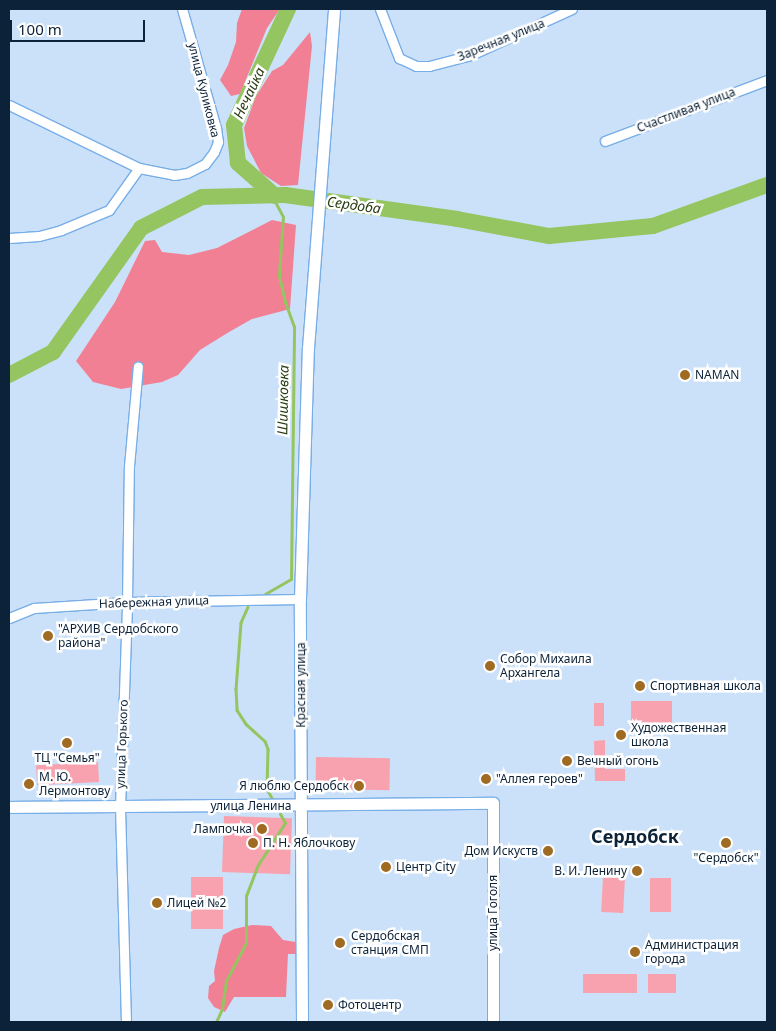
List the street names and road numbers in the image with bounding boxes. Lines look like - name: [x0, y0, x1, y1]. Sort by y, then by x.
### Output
- street label: Заречная улица: [455, 16, 547, 64]
- street label: улица Куликовка: [185, 41, 223, 139]
- street label: Счастливая улица: [635, 85, 737, 135]
- street label: Набережная улица: [99, 593, 209, 611]
- street label: Красная улица: [294, 642, 308, 728]
- street label: улица Горького: [113, 699, 131, 789]
- street label: улица Ленина: [211, 799, 291, 813]
- street label: улица Гоголя: [486, 875, 500, 951]

